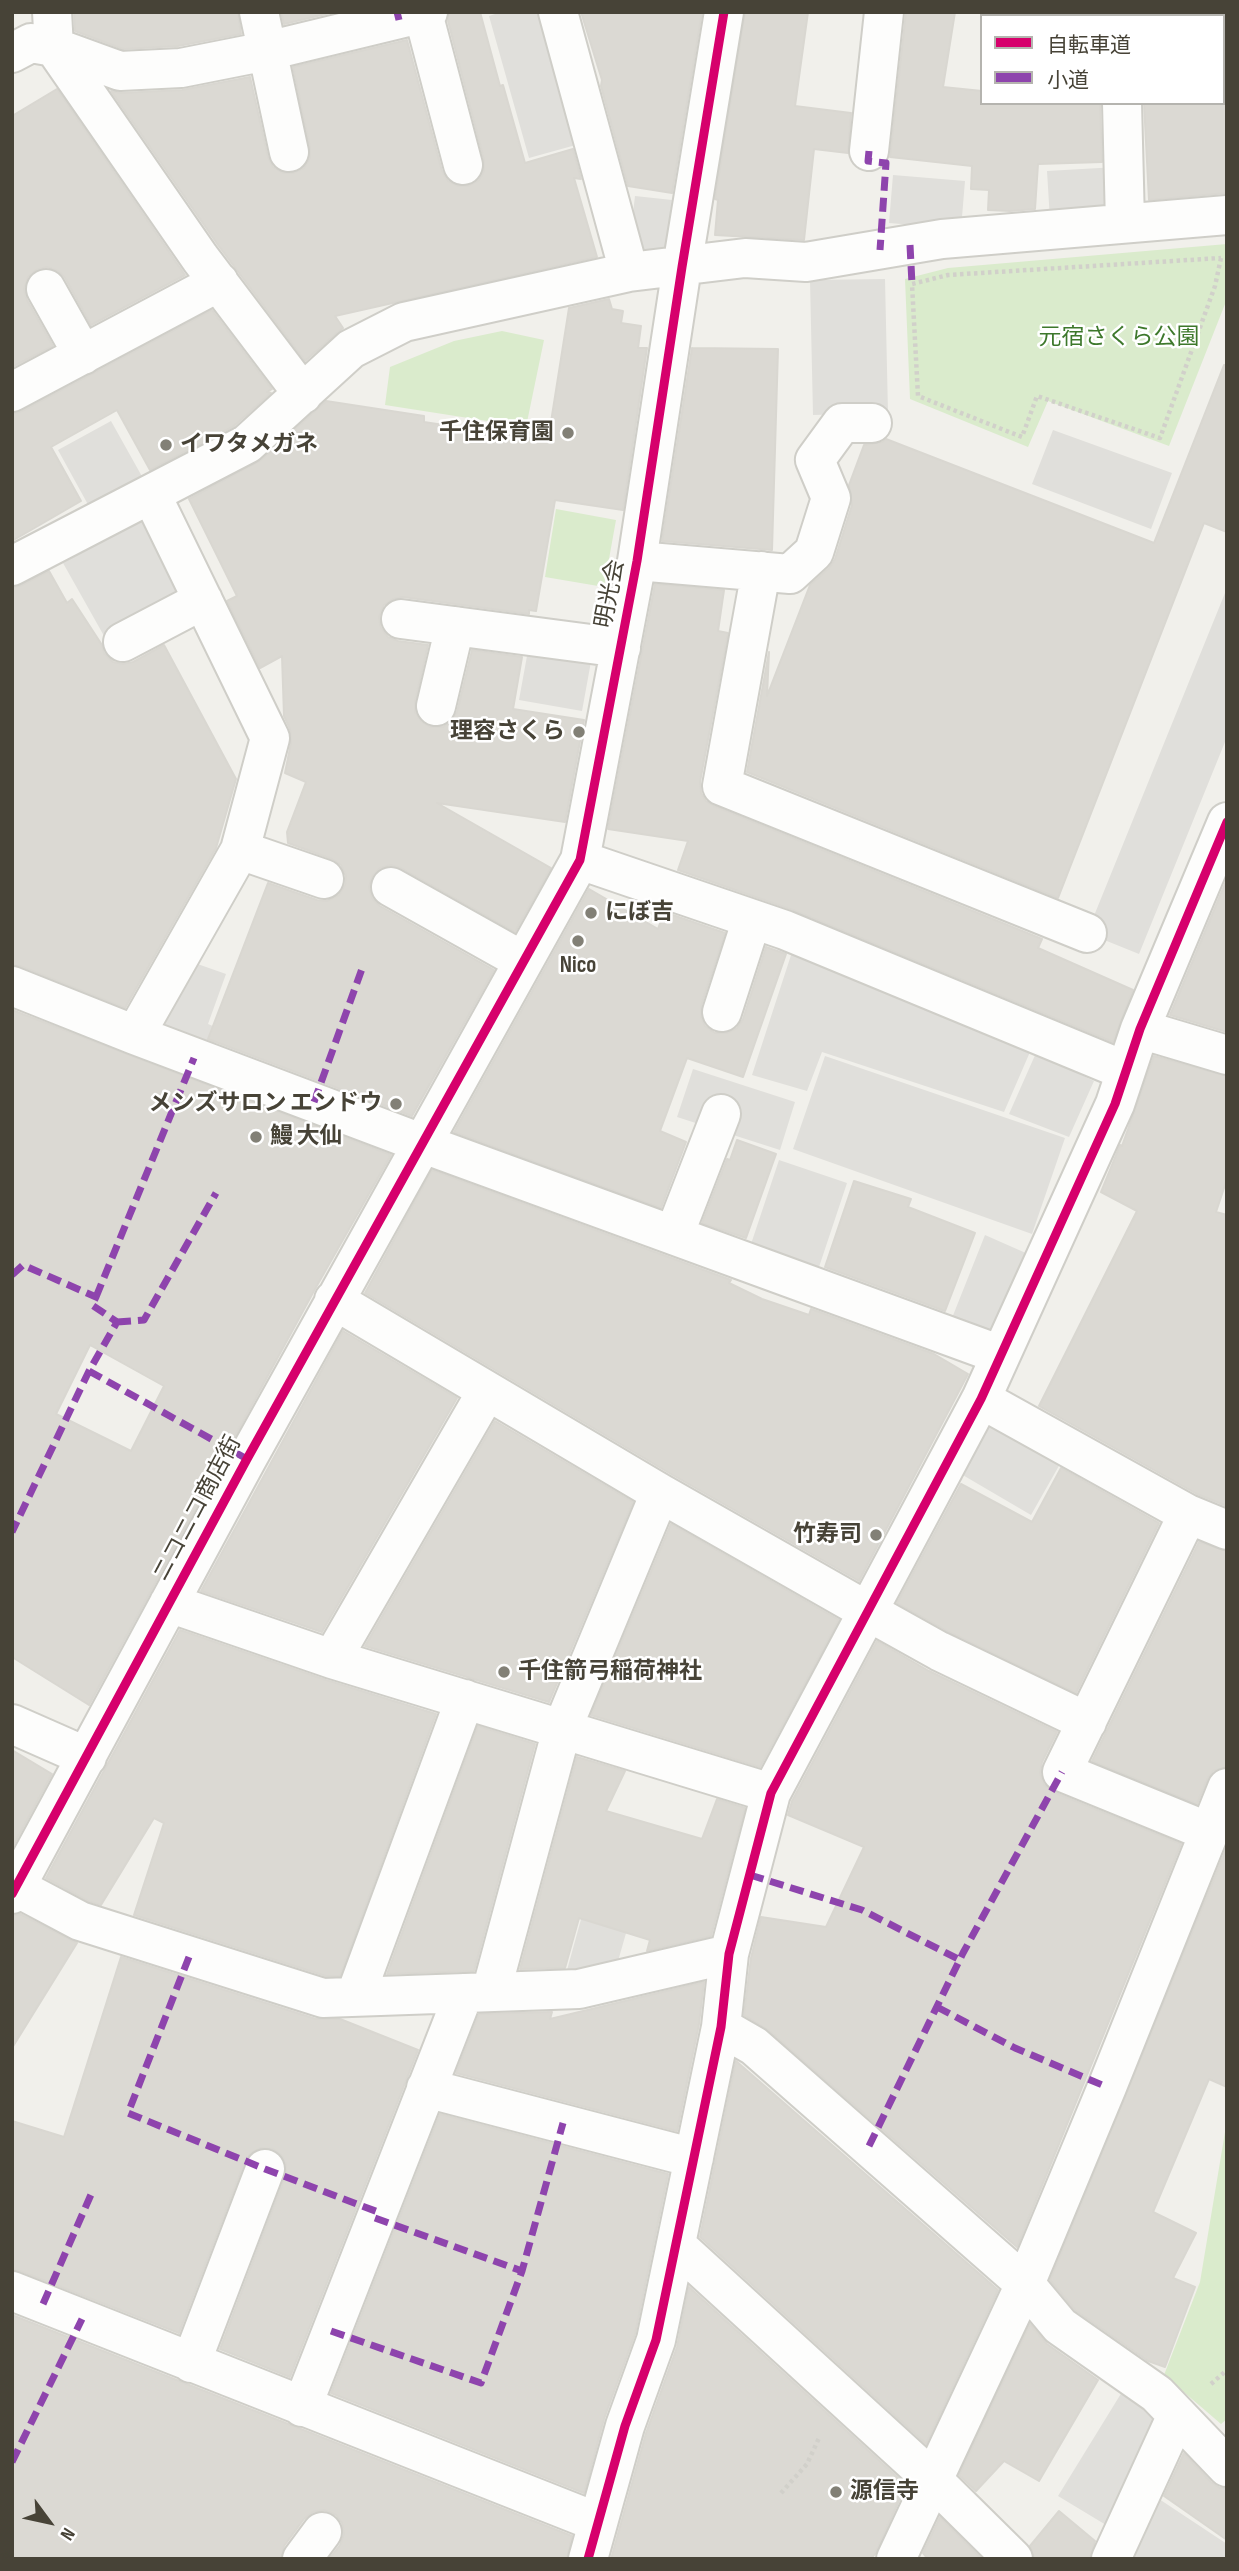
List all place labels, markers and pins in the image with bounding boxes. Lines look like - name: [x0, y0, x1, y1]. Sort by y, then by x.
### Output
- place label: 千住保育園: [439, 419, 554, 447]
- marker: 千住保育園: [560, 425, 576, 441]
- place label: イワタメガネ: [180, 431, 318, 459]
- marker: イワタメガネ: [158, 437, 174, 453]
- place label: 理容さくら: [450, 718, 565, 746]
- marker: 理容さくら: [571, 724, 587, 740]
- place label: にぼ吉: [605, 899, 674, 927]
- marker: にぼ吉: [583, 905, 599, 921]
- marker: Nico: [570, 933, 586, 949]
- place label: Nico: [560, 952, 596, 980]
- place label: メンズサロン エンドウ: [148, 1090, 382, 1118]
- marker: メンズサロン エンドウ: [388, 1096, 404, 1112]
- place label: 鰻 大仙: [270, 1123, 343, 1151]
- marker: 鰻 大仙: [248, 1129, 264, 1145]
- place label: 竹寿司: [793, 1521, 862, 1549]
- marker: 竹寿司: [868, 1527, 884, 1543]
- place label: 千住箭弓稲荷神社: [518, 1658, 702, 1686]
- marker: 千住箭弓稲荷神社: [496, 1664, 512, 1680]
- place label: 源信寺: [850, 2478, 919, 2506]
- marker: 源信寺: [828, 2484, 844, 2500]

